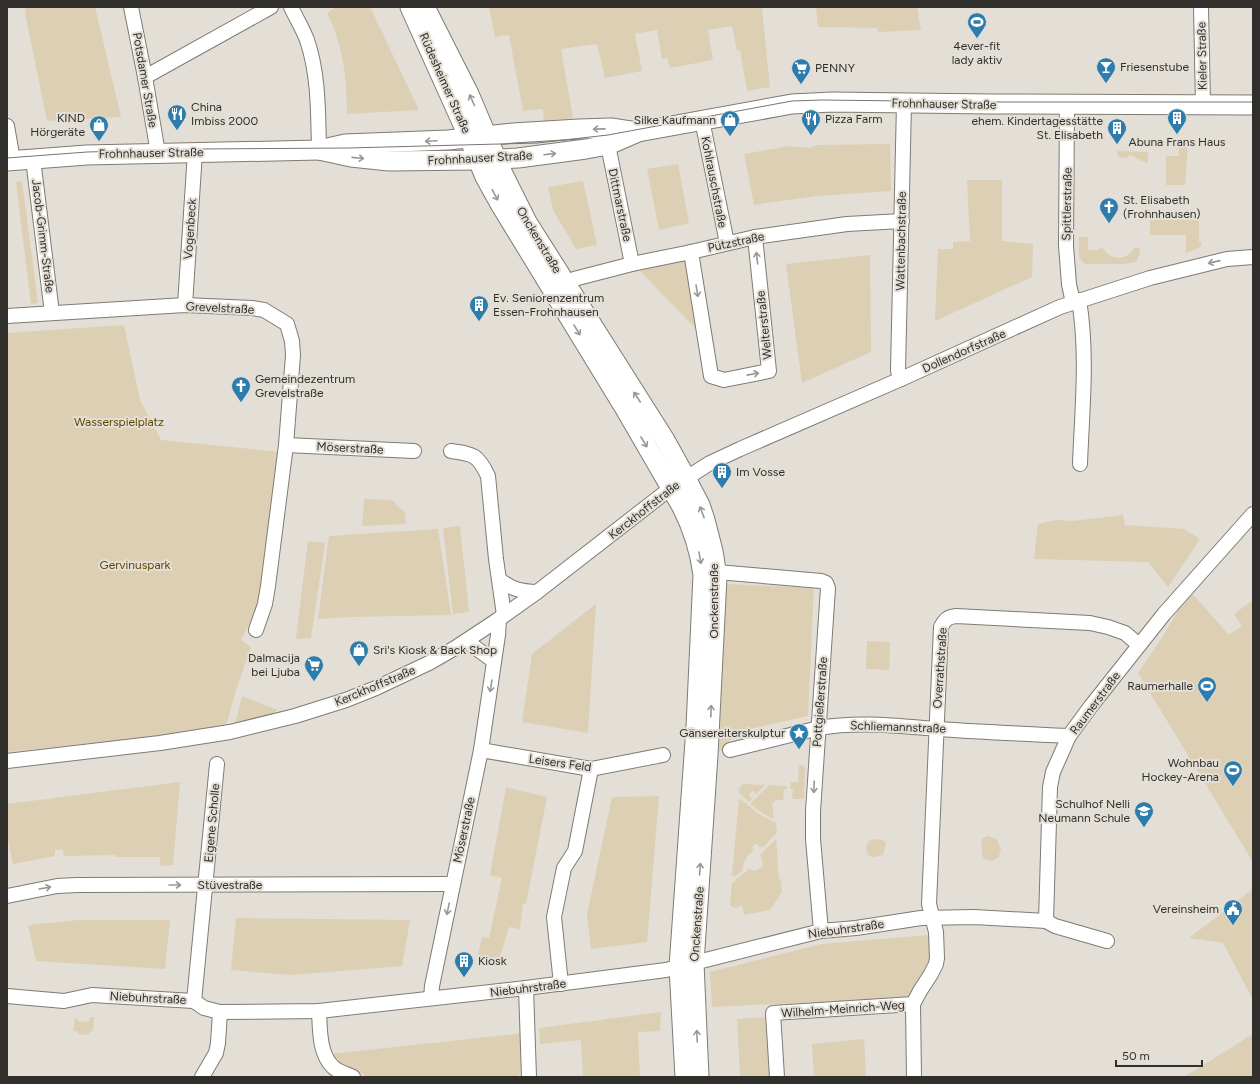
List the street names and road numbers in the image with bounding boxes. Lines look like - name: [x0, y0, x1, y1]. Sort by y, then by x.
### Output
- street label: Kieler Straße: [1194, 21, 1210, 90]
- street label: Potsdamer Straße: [130, 31, 160, 129]
- street label: Rüdesheimer Straße: [417, 31, 474, 136]
- street label: Frohnhauser Straße: [891, 96, 997, 112]
- street label: Kohlrauschstraße: [698, 135, 730, 229]
- street label: Frohnhauser Straße: [98, 145, 204, 161]
- street label: Frohnhauser Straße: [427, 148, 533, 168]
- street label: Dittmarstraße: [605, 167, 635, 243]
- street label: Spittlerstraße: [1059, 167, 1075, 241]
- street label: Jacob-Grimm-Straße: [29, 178, 57, 294]
- street label: Wattenbachstraße: [893, 191, 909, 291]
- street label: Vogenbeck: [181, 198, 199, 260]
- street label: Onckenstraße: [514, 204, 565, 276]
- street label: Pützstraße: [706, 229, 766, 255]
- street label: Welterstraße: [753, 290, 775, 360]
- street label: Grevelstraße: [185, 299, 255, 317]
- street label: Dollendorfstraße: [920, 326, 1008, 376]
- street label: Möserstraße: [316, 439, 384, 457]
- street label: Kerckhoffstraße: [606, 478, 683, 542]
- street label: Onckenstraße: [707, 563, 721, 639]
- street label: Overrathstraße: [930, 627, 950, 709]
- street label: Pottgießerstraße: [810, 656, 830, 747]
- street label: Kerckhoffstraße: [333, 663, 418, 709]
- street label: Raumerstraße: [1067, 669, 1123, 737]
- street label: Schliemannstraße: [850, 718, 947, 736]
- street label: Leisers Feld: [528, 752, 592, 774]
- street label: Eigene Scholle: [202, 783, 222, 863]
- street label: Möserstraße: [450, 795, 478, 864]
- street label: Stüvestraße: [198, 878, 263, 892]
- street label: Onckenstraße: [687, 886, 707, 962]
- street label: Niebuhrstraße: [807, 917, 885, 941]
- street label: Niebuhrstraße: [489, 976, 567, 1000]
- street label: Niebuhrstraße: [109, 989, 187, 1007]
- street label: Wilhelm-Meinrich-Weg: [781, 998, 905, 1020]

